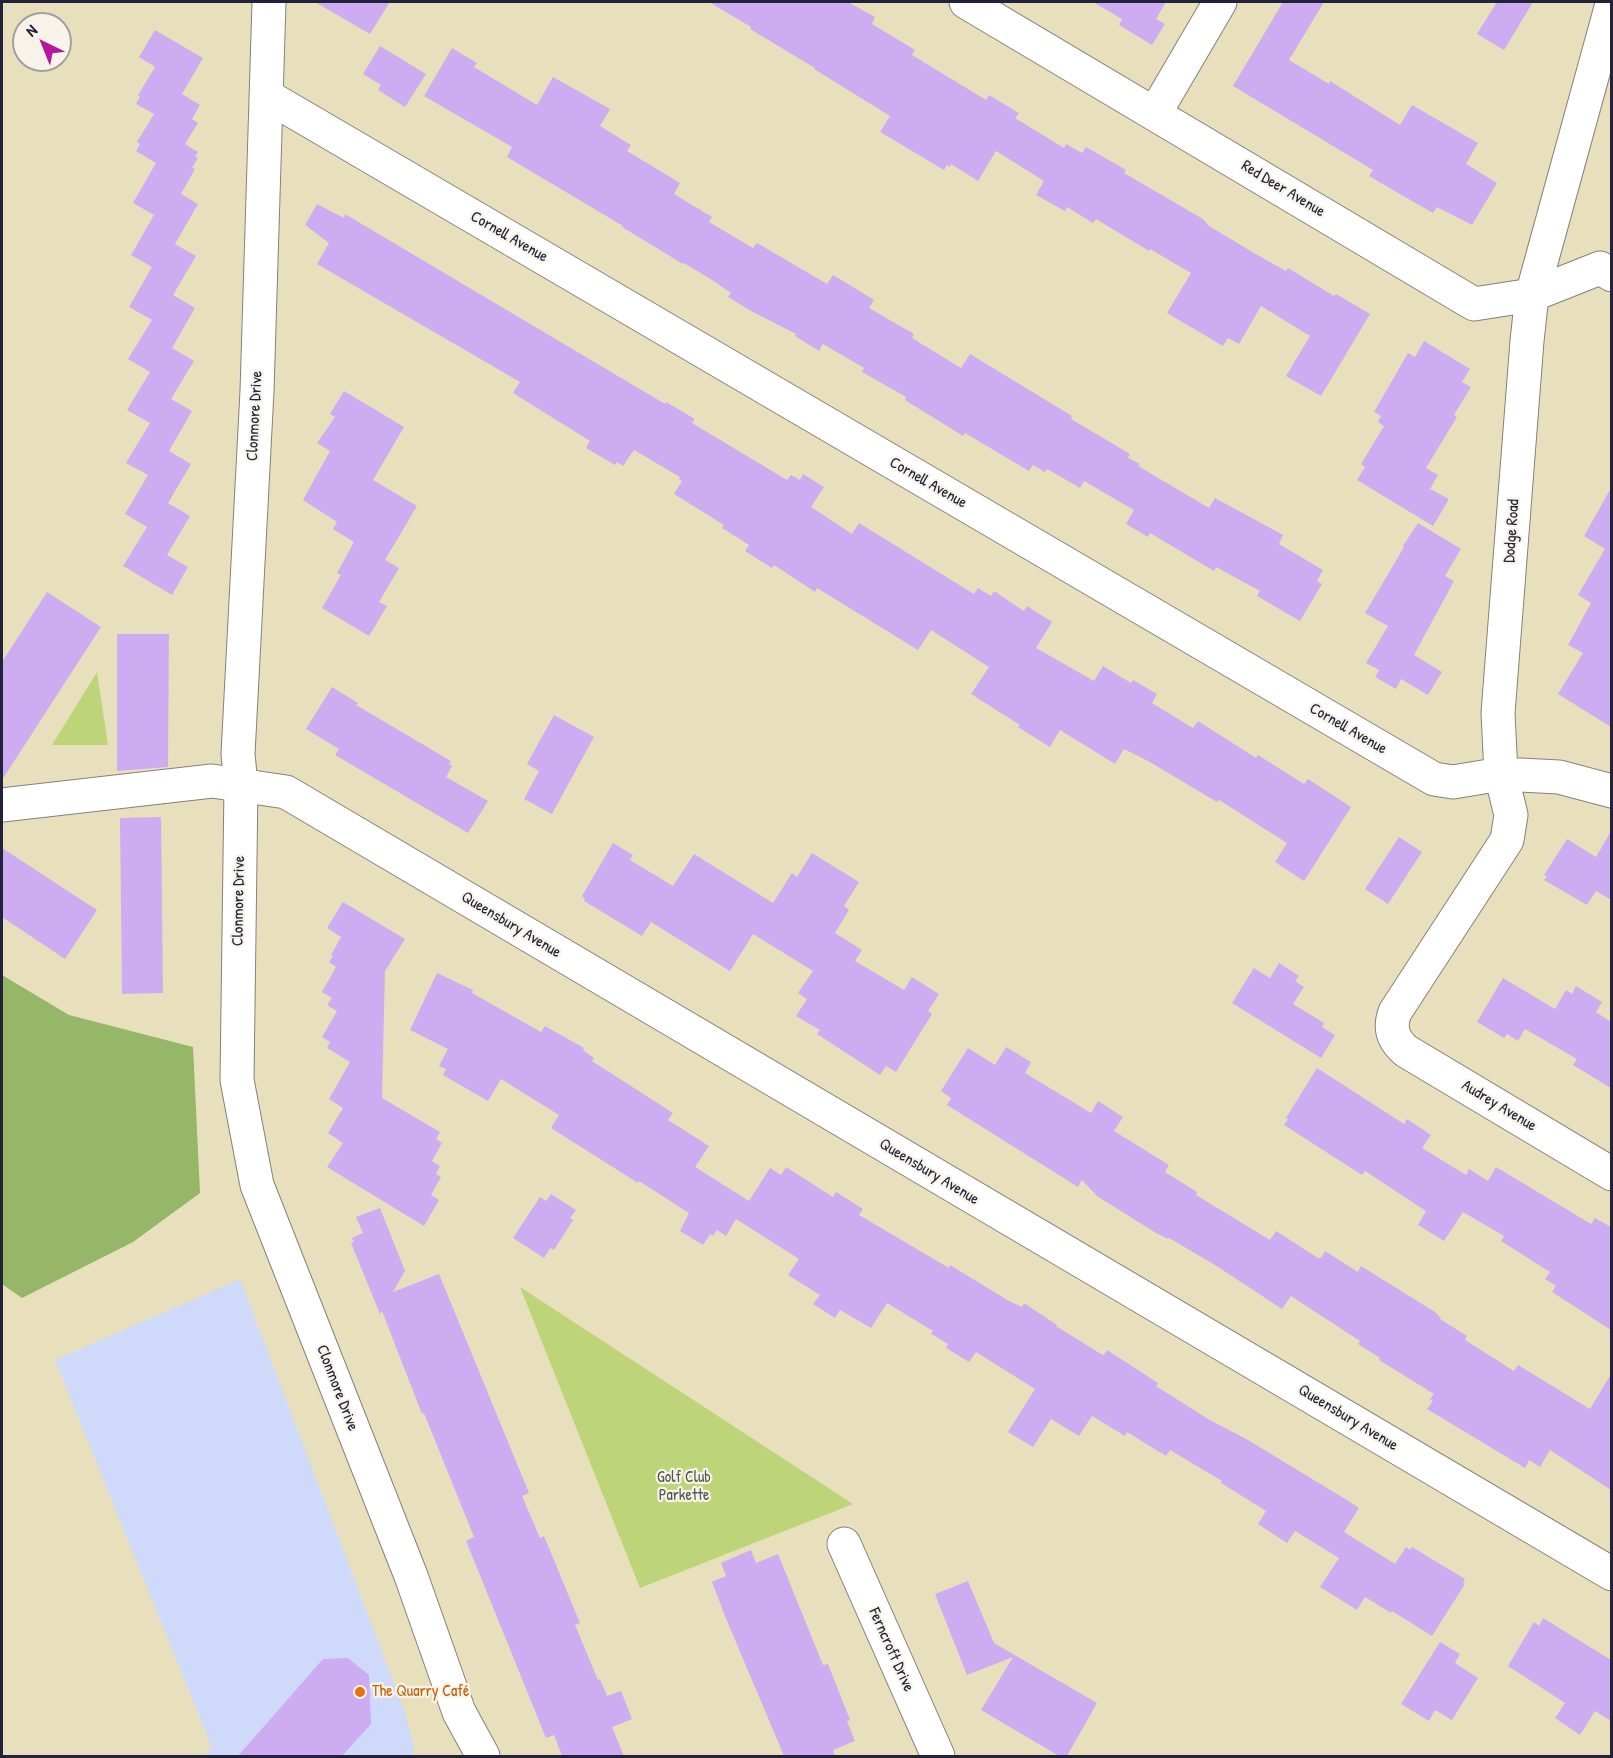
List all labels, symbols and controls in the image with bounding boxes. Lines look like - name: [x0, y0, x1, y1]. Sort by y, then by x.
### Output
- north arrow: [12, 12, 72, 72]
- text: N: [20, 19, 42, 41]
- street label: Red Deer Avenue: [1238, 156, 1328, 222]
- street label: Cornell Avenue: [467, 207, 551, 267]
- street label: Clonmore Drive: [243, 370, 267, 462]
- street label: Cornell Avenue: [886, 453, 970, 513]
- street label: Dodge Road: [1500, 499, 1524, 563]
- street label: Cornell Avenue: [1306, 699, 1390, 759]
- street label: Clonmore Drive: [229, 856, 249, 946]
- street label: Queensbury Avenue: [458, 888, 564, 962]
- street label: Audrey Avenue: [1458, 1076, 1540, 1136]
- street label: Queensbury Avenue: [876, 1135, 982, 1209]
- street label: Clonmore Drive: [312, 1342, 362, 1434]
- street label: Queensbury Avenue: [1295, 1381, 1401, 1455]
- park label: Golf Club Parkette: [657, 1468, 711, 1506]
- street label: Ferncroft Drive: [864, 1605, 918, 1695]
- place label: The Quarry Café: [372, 1682, 469, 1702]
- marker: The Quarry Café: [353, 1685, 367, 1699]

